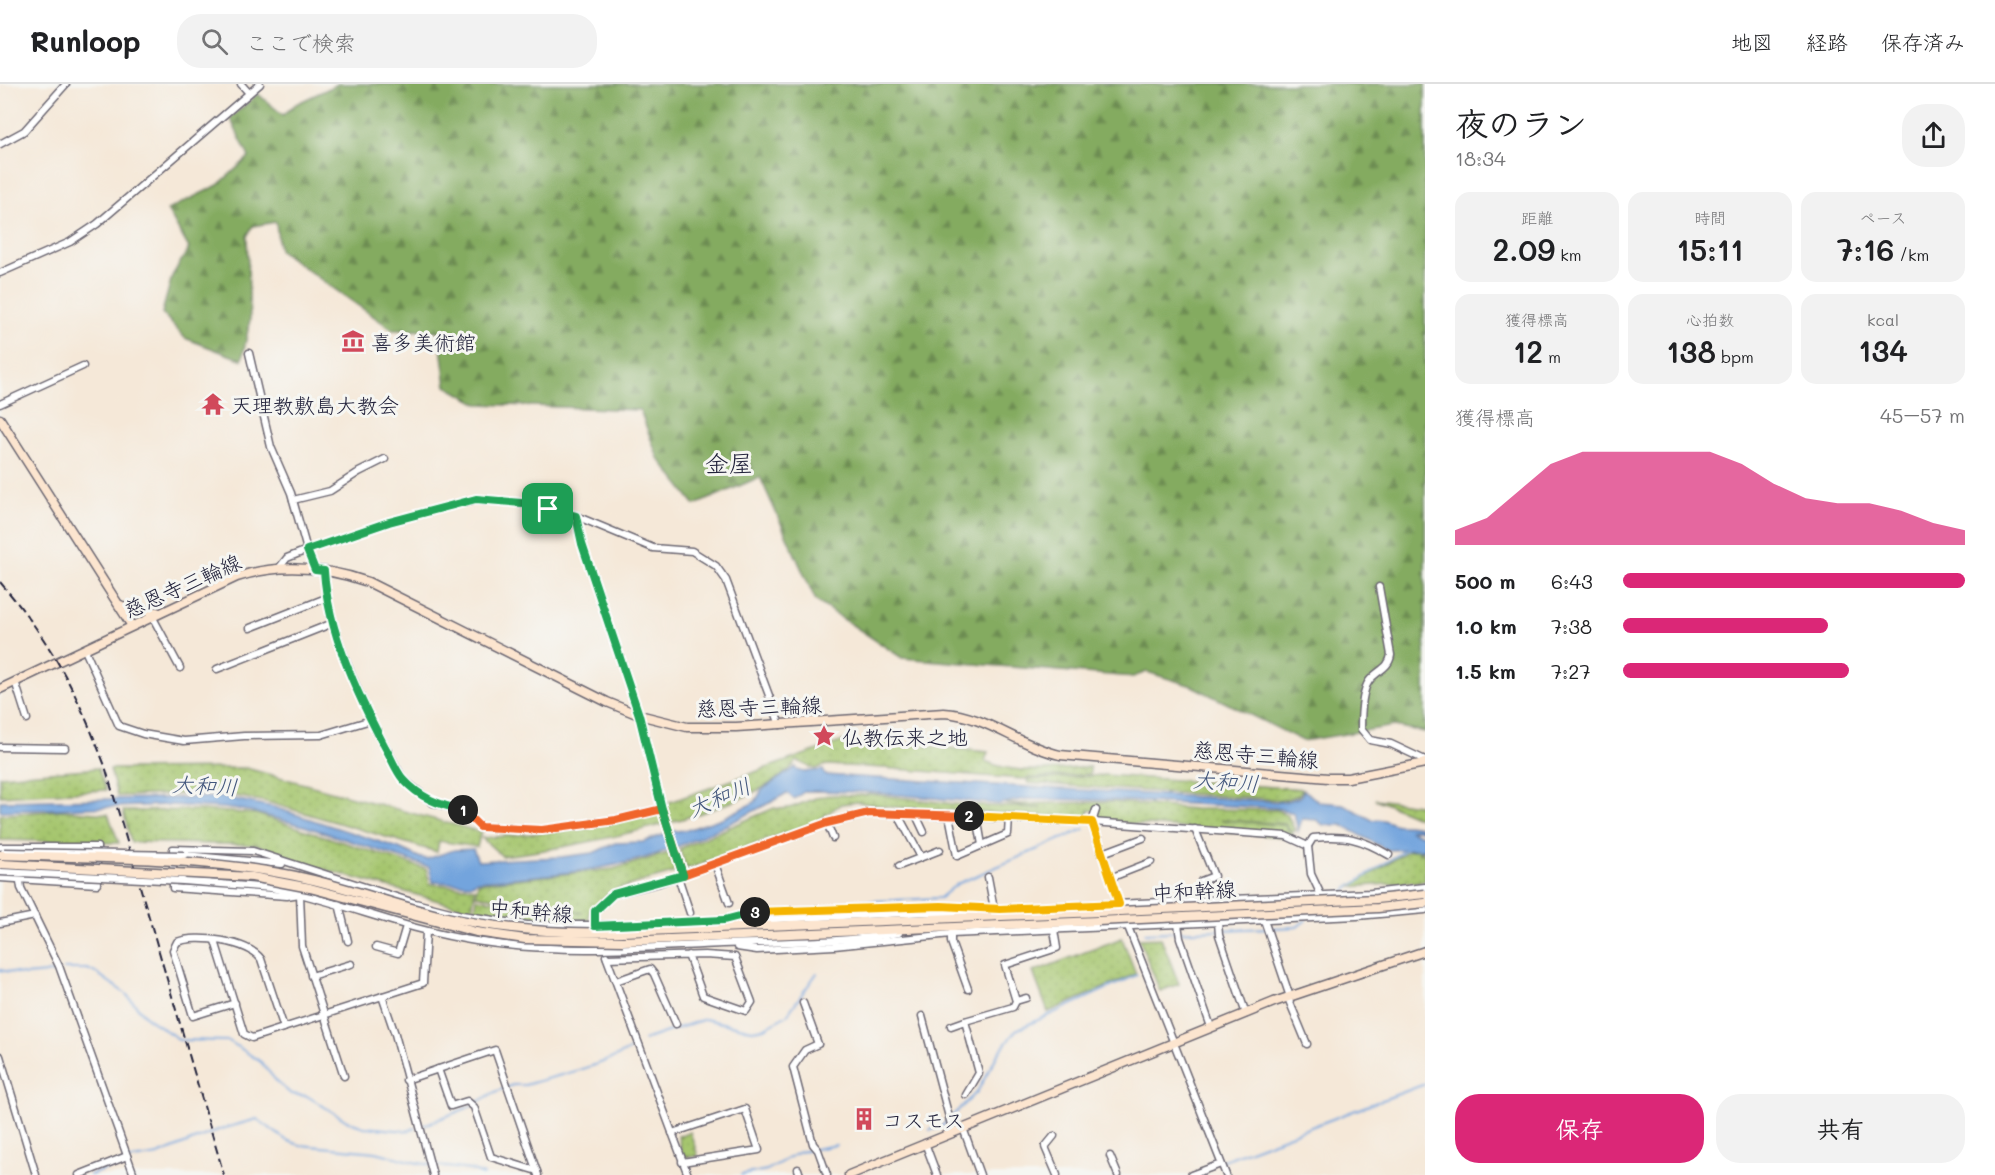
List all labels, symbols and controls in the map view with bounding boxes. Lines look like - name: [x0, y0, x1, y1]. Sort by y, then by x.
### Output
- search box: [177, 14, 597, 68]
- text: Runloop: [30, 23, 141, 59]
- icon: search: [198, 25, 231, 58]
- text: ここで検索: [246, 28, 356, 57]
- text: 地図: [1731, 28, 1773, 55]
- text: 経路: [1806, 28, 1848, 55]
- text: 保存済み: [1881, 28, 1965, 55]
- text: 夜のラン: [1455, 101, 1587, 144]
- button: share: [1902, 104, 1965, 167]
- text: 18:34: [1455, 145, 1506, 171]
- text: 距離: [1521, 207, 1553, 228]
- text: 時間: [1694, 207, 1726, 228]
- text: ペース: [1859, 207, 1907, 228]
- text: 2.09: [1492, 229, 1555, 269]
- text: 15:11: [1677, 229, 1743, 269]
- text: 7:16: [1837, 229, 1894, 269]
- text: km: [1555, 244, 1582, 265]
- text: /km: [1894, 244, 1929, 265]
- text: 獲得標高: [1505, 309, 1569, 330]
- text: 心拍数: [1686, 309, 1734, 330]
- text: kcal: [1867, 309, 1899, 330]
- museum icon: 喜多美術館: [340, 328, 366, 354]
- place label: 喜多美術館: [371, 328, 476, 355]
- text: 134: [1858, 330, 1908, 370]
- text: 12: [1513, 331, 1543, 371]
- text: 138: [1666, 331, 1716, 371]
- text: m: [1543, 346, 1561, 367]
- text: bpm: [1716, 346, 1754, 367]
- temple icon: 天理教敷島大教会: [200, 391, 226, 417]
- place label: 天理教敷島大教会: [231, 391, 399, 418]
- text: 45–57 m: [1880, 402, 1965, 428]
- text: 獲得標高: [1455, 404, 1535, 430]
- district label: 金屋: [705, 447, 753, 478]
- pin: [522, 483, 573, 534]
- icon: arrive: [531, 492, 564, 525]
- street label: 慈恩寺三輪線: [119, 547, 245, 623]
- text: 500 m: [1455, 568, 1515, 594]
- text: 6:43: [1551, 568, 1593, 594]
- text: 1.0 km: [1455, 613, 1517, 639]
- text: 7:38: [1551, 613, 1592, 639]
- text: 1.5 km: [1455, 658, 1516, 684]
- text: 7:27: [1551, 658, 1591, 684]
- street label: 慈恩寺三輪線: [696, 690, 822, 722]
- place icon: 仏教伝来之地: [811, 723, 837, 749]
- place label: 仏教伝来之地: [842, 723, 968, 750]
- street label: 慈恩寺三輪線: [1192, 735, 1320, 773]
- water label: 大和川: [1192, 764, 1260, 798]
- water label: 大和川: [171, 769, 239, 801]
- water label: 大和川: [683, 771, 755, 823]
- pin: 1: [448, 795, 478, 825]
- text: 1: [459, 799, 467, 820]
- pin: 2: [954, 801, 984, 831]
- text: 2: [965, 805, 973, 826]
- street label: 中和幹線: [1151, 874, 1237, 906]
- street label: 中和幹線: [488, 893, 574, 927]
- pin: 3: [740, 897, 770, 927]
- text: 3: [750, 901, 760, 922]
- button: 保存: [1455, 1094, 1704, 1163]
- button: 共有: [1716, 1094, 1965, 1163]
- building icon: コスモス: [851, 1106, 877, 1132]
- place label: コスモス: [882, 1106, 965, 1133]

